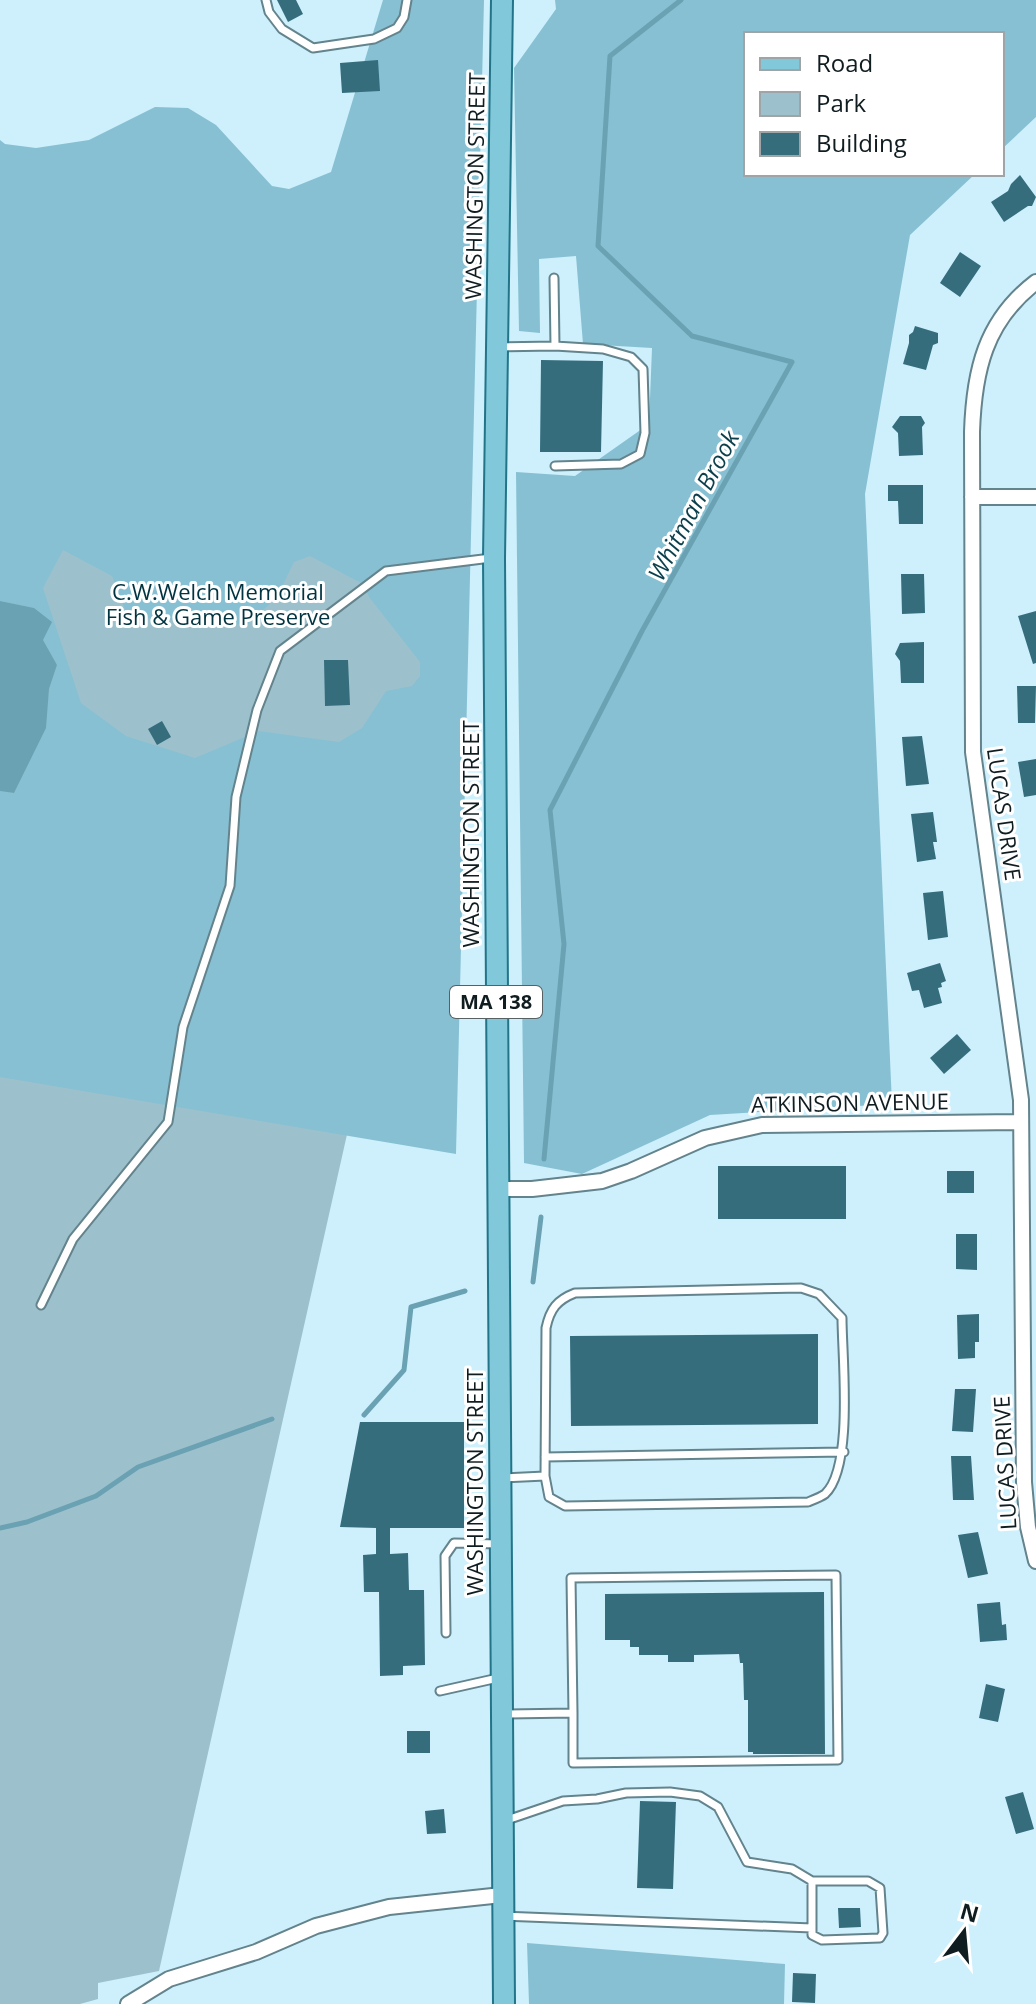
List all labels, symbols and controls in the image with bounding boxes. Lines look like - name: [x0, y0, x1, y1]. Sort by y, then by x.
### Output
- legend: [744, 32, 1004, 176]
- text: Road: [816, 46, 873, 79]
- street label: WASHINGTON STREET: [457, 72, 491, 300]
- text: Park: [816, 86, 867, 119]
- text: Building: [816, 126, 907, 159]
- water label: Whitman Brook: [639, 423, 747, 586]
- park label: C.W.Welch Memorial Fish & Game Preserve: [106, 576, 330, 631]
- street label: WASHINGTON STREET: [455, 720, 485, 948]
- street label: LUCAS DRIVE: [981, 745, 1029, 882]
- road number: MA 138: [450, 986, 542, 1018]
- street label: ATKINSON AVENUE: [751, 1085, 949, 1119]
- street label: WASHINGTON STREET: [459, 1368, 489, 1596]
- street label: LUCAS DRIVE: [986, 1395, 1022, 1531]
- north arrow: [924, 1892, 1004, 1972]
- text: N: [957, 1895, 983, 1929]

